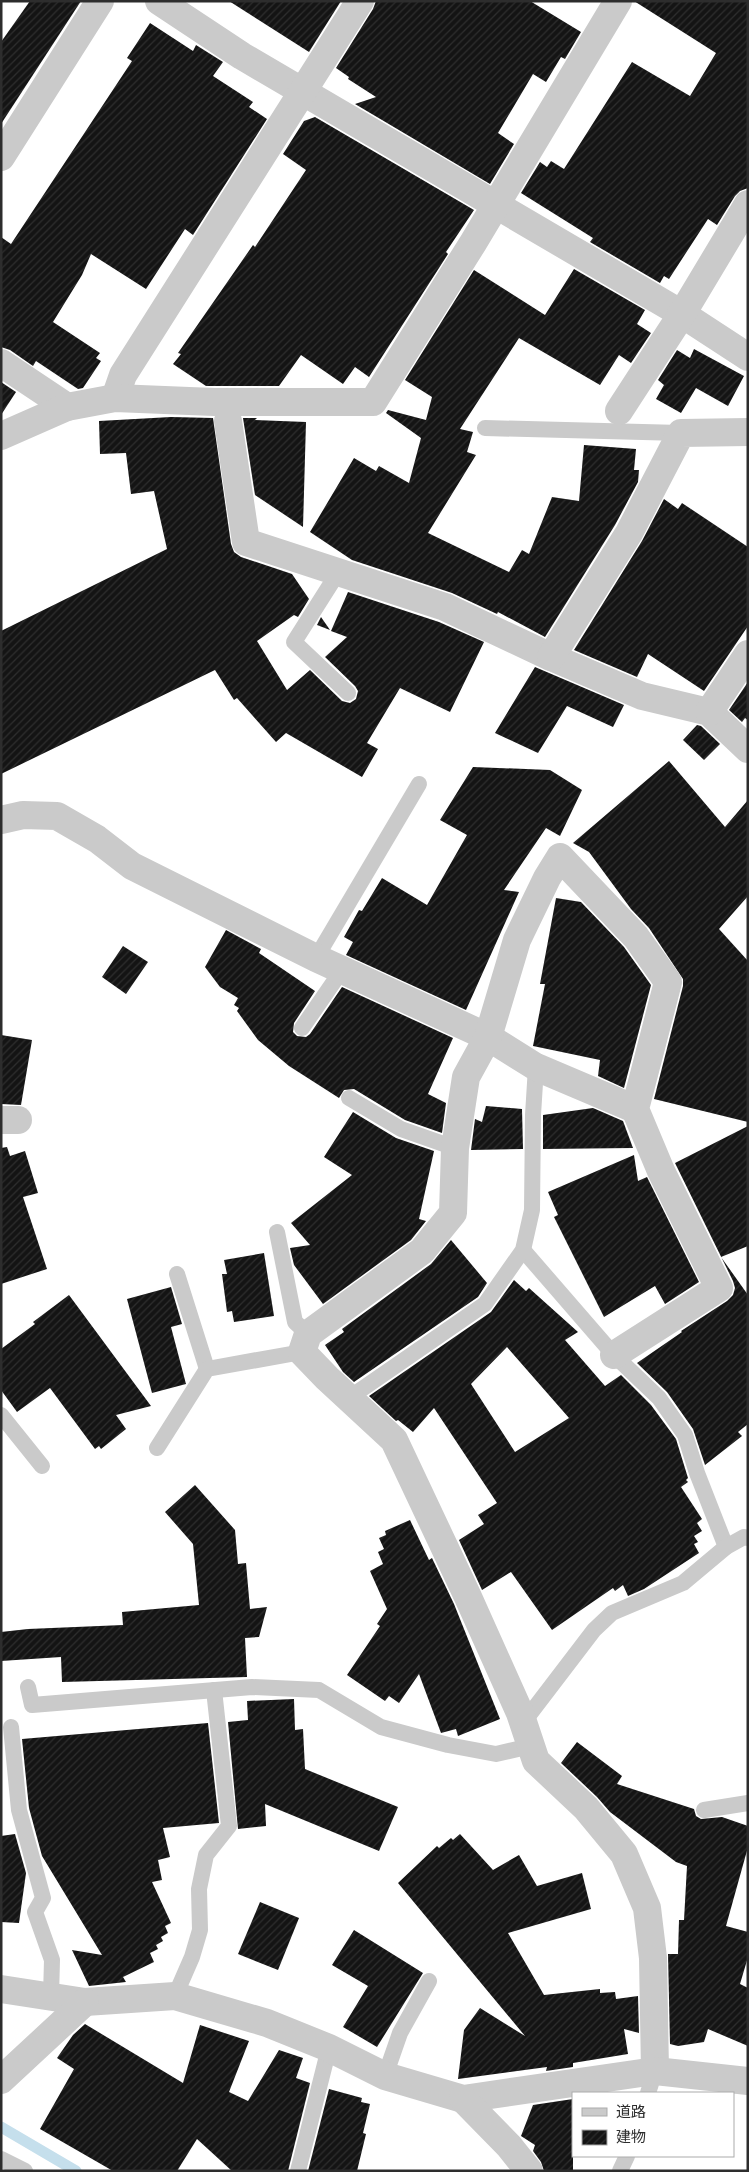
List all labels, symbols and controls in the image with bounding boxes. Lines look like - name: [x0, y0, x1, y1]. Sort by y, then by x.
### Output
- legend: [572, 2092, 734, 2157]
- text: 道路: [616, 2101, 646, 2122]
- text: 建物: [616, 2126, 646, 2147]

